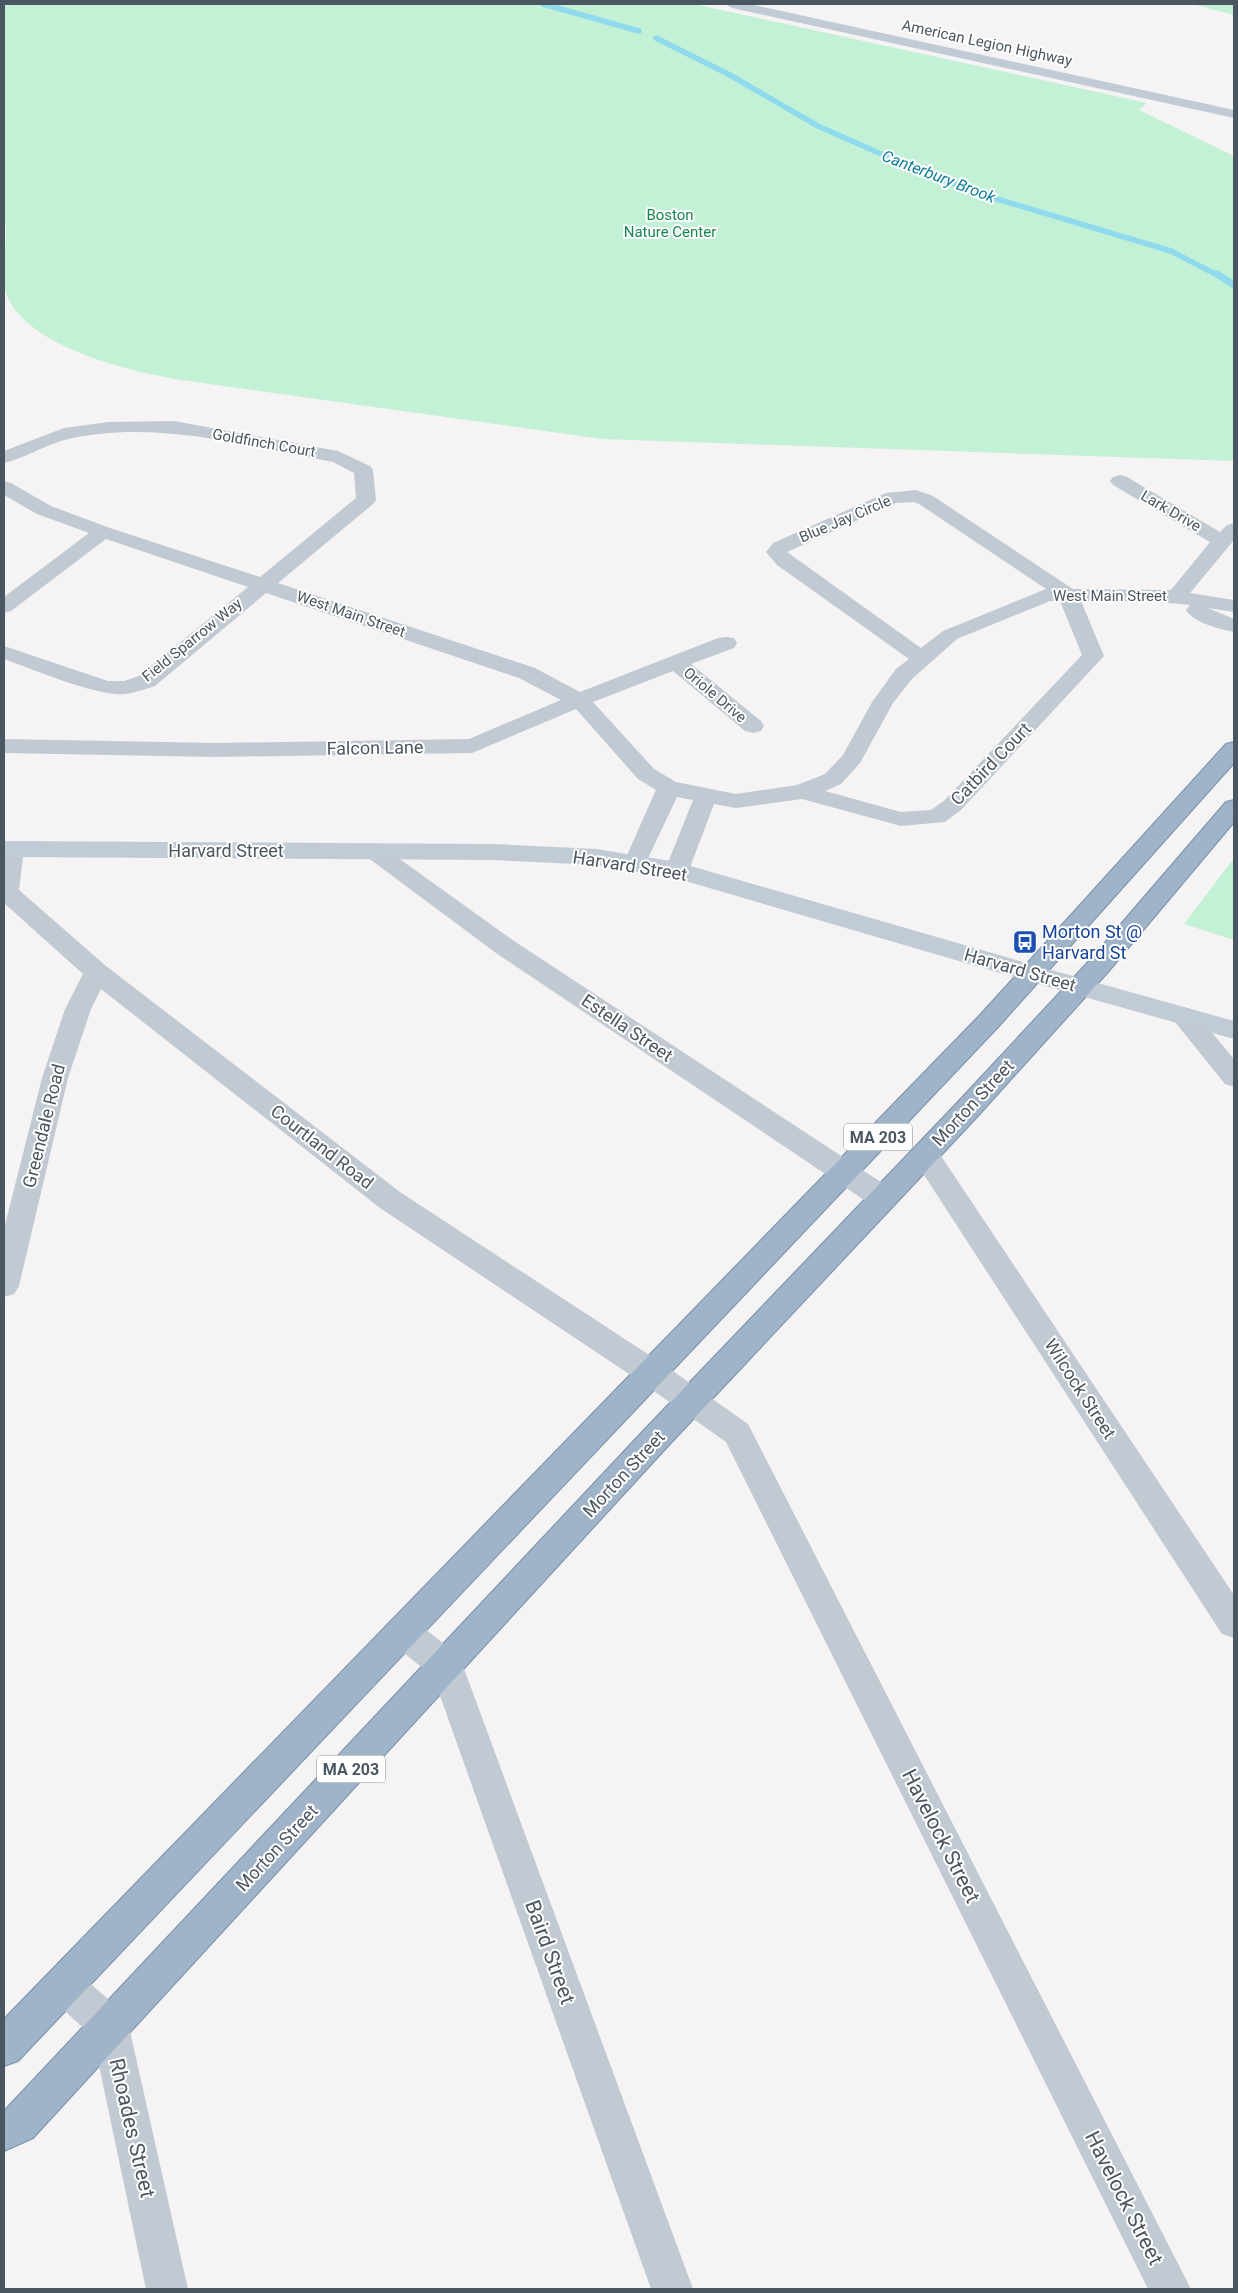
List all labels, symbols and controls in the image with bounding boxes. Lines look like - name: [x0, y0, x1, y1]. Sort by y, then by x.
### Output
- street label: American Legion Highway: [900, 16, 1074, 70]
- water label: Canterbury Brook: [879, 146, 999, 207]
- park label: Boston Nature Center: [624, 206, 716, 241]
- street label: Goldfinch Court: [211, 425, 317, 461]
- street label: Lark Drive: [1138, 487, 1204, 535]
- street label: Blue Jay Circle: [796, 492, 894, 546]
- street label: West Main Street: [294, 587, 408, 641]
- street label: West Main Street: [1053, 587, 1167, 605]
- street label: Field Sparrow Way: [139, 594, 245, 686]
- street label: Oriole Drive: [680, 663, 750, 727]
- street label: Catbird Court: [946, 718, 1035, 809]
- street label: Falcon Lane: [326, 736, 424, 759]
- street label: Harvard Street: [168, 840, 284, 861]
- street label: Harvard Street: [571, 846, 689, 885]
- place label: Morton St @ Harvard St: [1042, 921, 1142, 963]
- bus stop icon: Morton St @ Harvard St: [1012, 929, 1038, 955]
- street label: Harvard Street: [962, 944, 1079, 996]
- street label: Estella Street: [578, 989, 677, 1066]
- street label: Morton Street: [927, 1055, 1018, 1150]
- street label: Greendale Road: [18, 1062, 69, 1190]
- street label: Courtland Road: [267, 1100, 378, 1193]
- road number: MA 203: [844, 1124, 912, 1150]
- street label: Wilcock Street: [1040, 1335, 1121, 1443]
- street label: Morton Street: [578, 1426, 669, 1521]
- road number: MA 203: [317, 1756, 385, 1782]
- street label: Havelock Street: [897, 1765, 985, 1907]
- street label: Morton Street: [231, 1800, 322, 1895]
- street label: Baird Street: [520, 1897, 580, 2007]
- street label: Rhoades Street: [104, 2056, 160, 2200]
- street label: Havelock Street: [1080, 2127, 1168, 2269]

